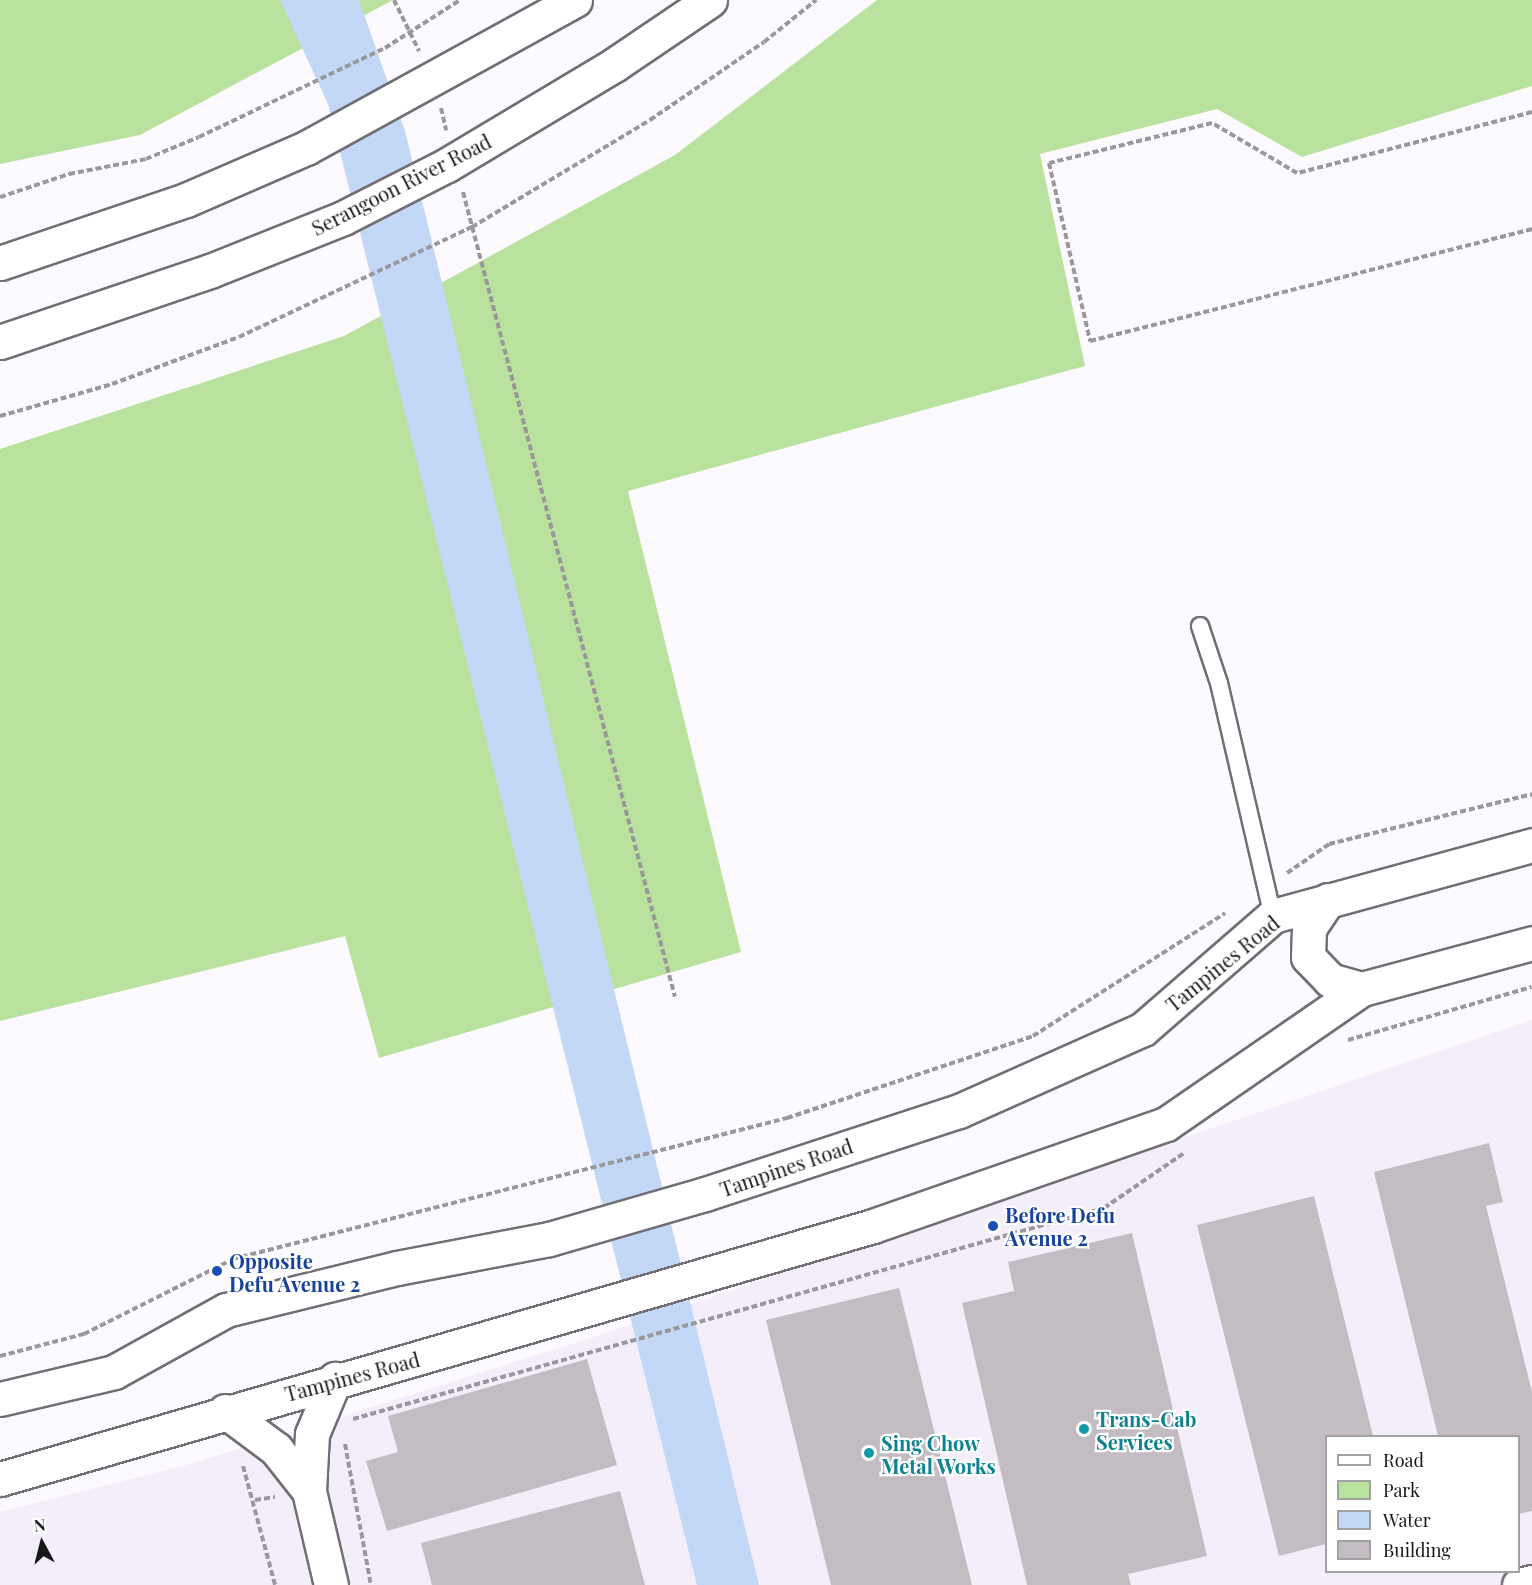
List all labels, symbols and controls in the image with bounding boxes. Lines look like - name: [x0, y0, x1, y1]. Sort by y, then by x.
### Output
- street label: Serangoon River Road: [307, 128, 495, 240]
- street label: Tampines Road: [1161, 910, 1283, 1016]
- street label: Tampines Road: [716, 1133, 856, 1201]
- place label: Before Defu Avenue 2: [1005, 1202, 1115, 1249]
- marker: Before Defu Avenue 2: [986, 1219, 1000, 1233]
- place label: Opposite Defu Avenue 2: [229, 1248, 361, 1295]
- marker: Opposite Defu Avenue 2: [210, 1264, 224, 1278]
- street label: Tampines Road: [282, 1346, 422, 1406]
- place label: Trans-Cab Services: [1096, 1406, 1196, 1453]
- marker: Trans-Cab Services: [1077, 1422, 1091, 1436]
- place label: Sing Chow Metal Works: [881, 1430, 997, 1477]
- legend: [1325, 1435, 1520, 1573]
- marker: Sing Chow Metal Works: [862, 1446, 876, 1460]
- text: Road: [1383, 1448, 1424, 1472]
- text: Park: [1383, 1478, 1420, 1502]
- text: Water: [1383, 1508, 1431, 1532]
- north arrow: [12, 1513, 72, 1573]
- text: N: [33, 1514, 47, 1536]
- text: Building: [1383, 1538, 1451, 1562]

